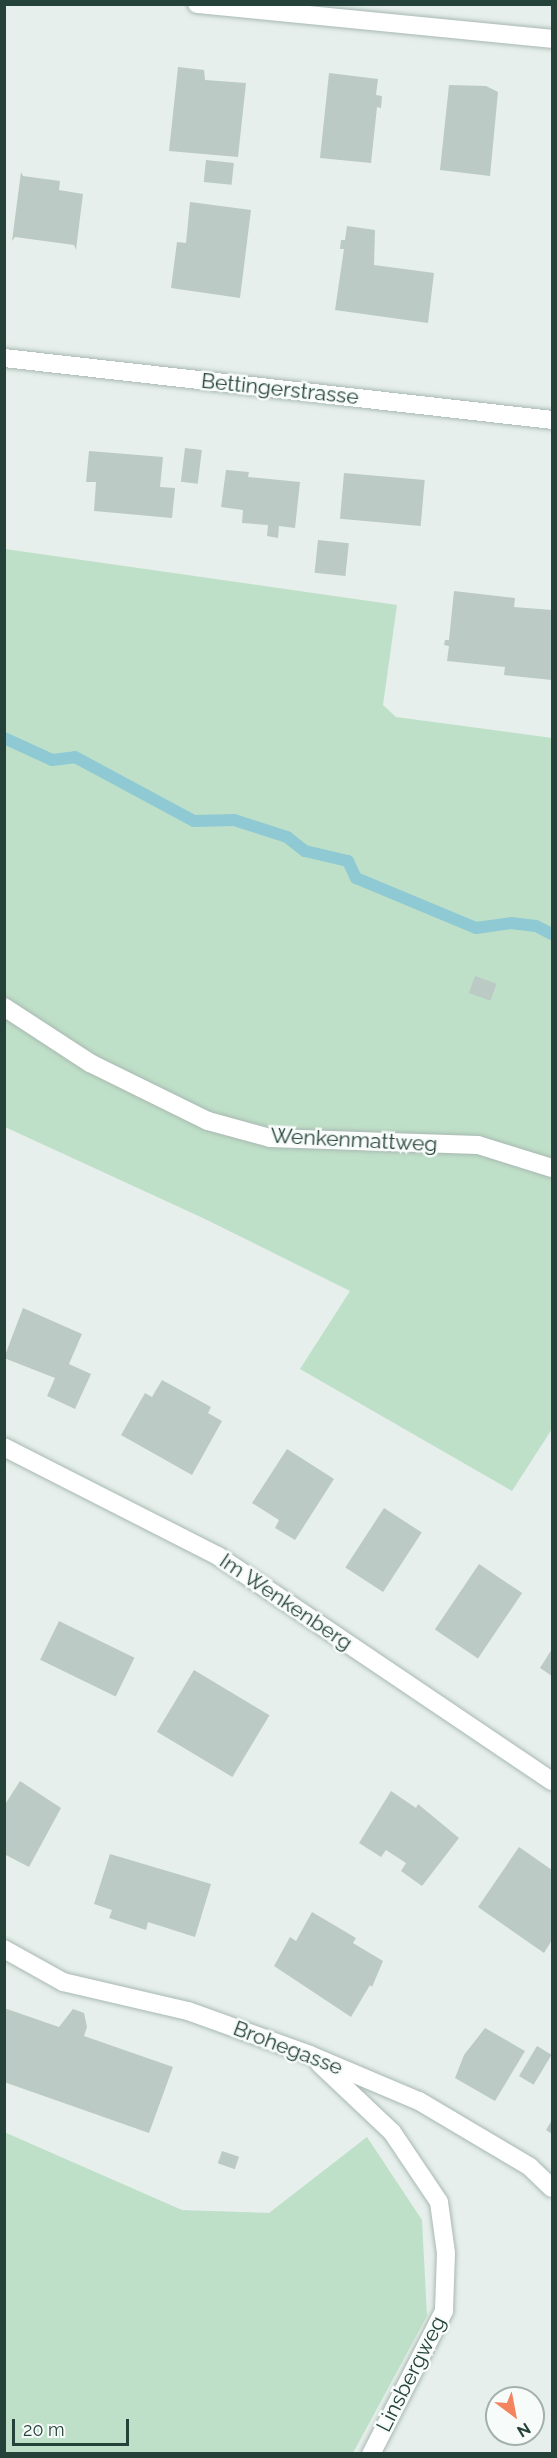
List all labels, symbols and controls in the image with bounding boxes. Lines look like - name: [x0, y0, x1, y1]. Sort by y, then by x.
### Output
- street label: Bettingerstrasse: [200, 368, 360, 410]
- street label: Wenkenmattweg: [270, 1123, 438, 1157]
- street label: Im Wenkenberg: [215, 1548, 357, 1656]
- street label: Brohegasse: [230, 2016, 346, 2080]
- street label: Linsbergweg: [371, 2312, 451, 2436]
- north arrow: [485, 2386, 545, 2446]
- scale bar: [15, 2407, 132, 2445]
- text: 20 m: [23, 2419, 65, 2440]
- text: N: [514, 2419, 534, 2441]

